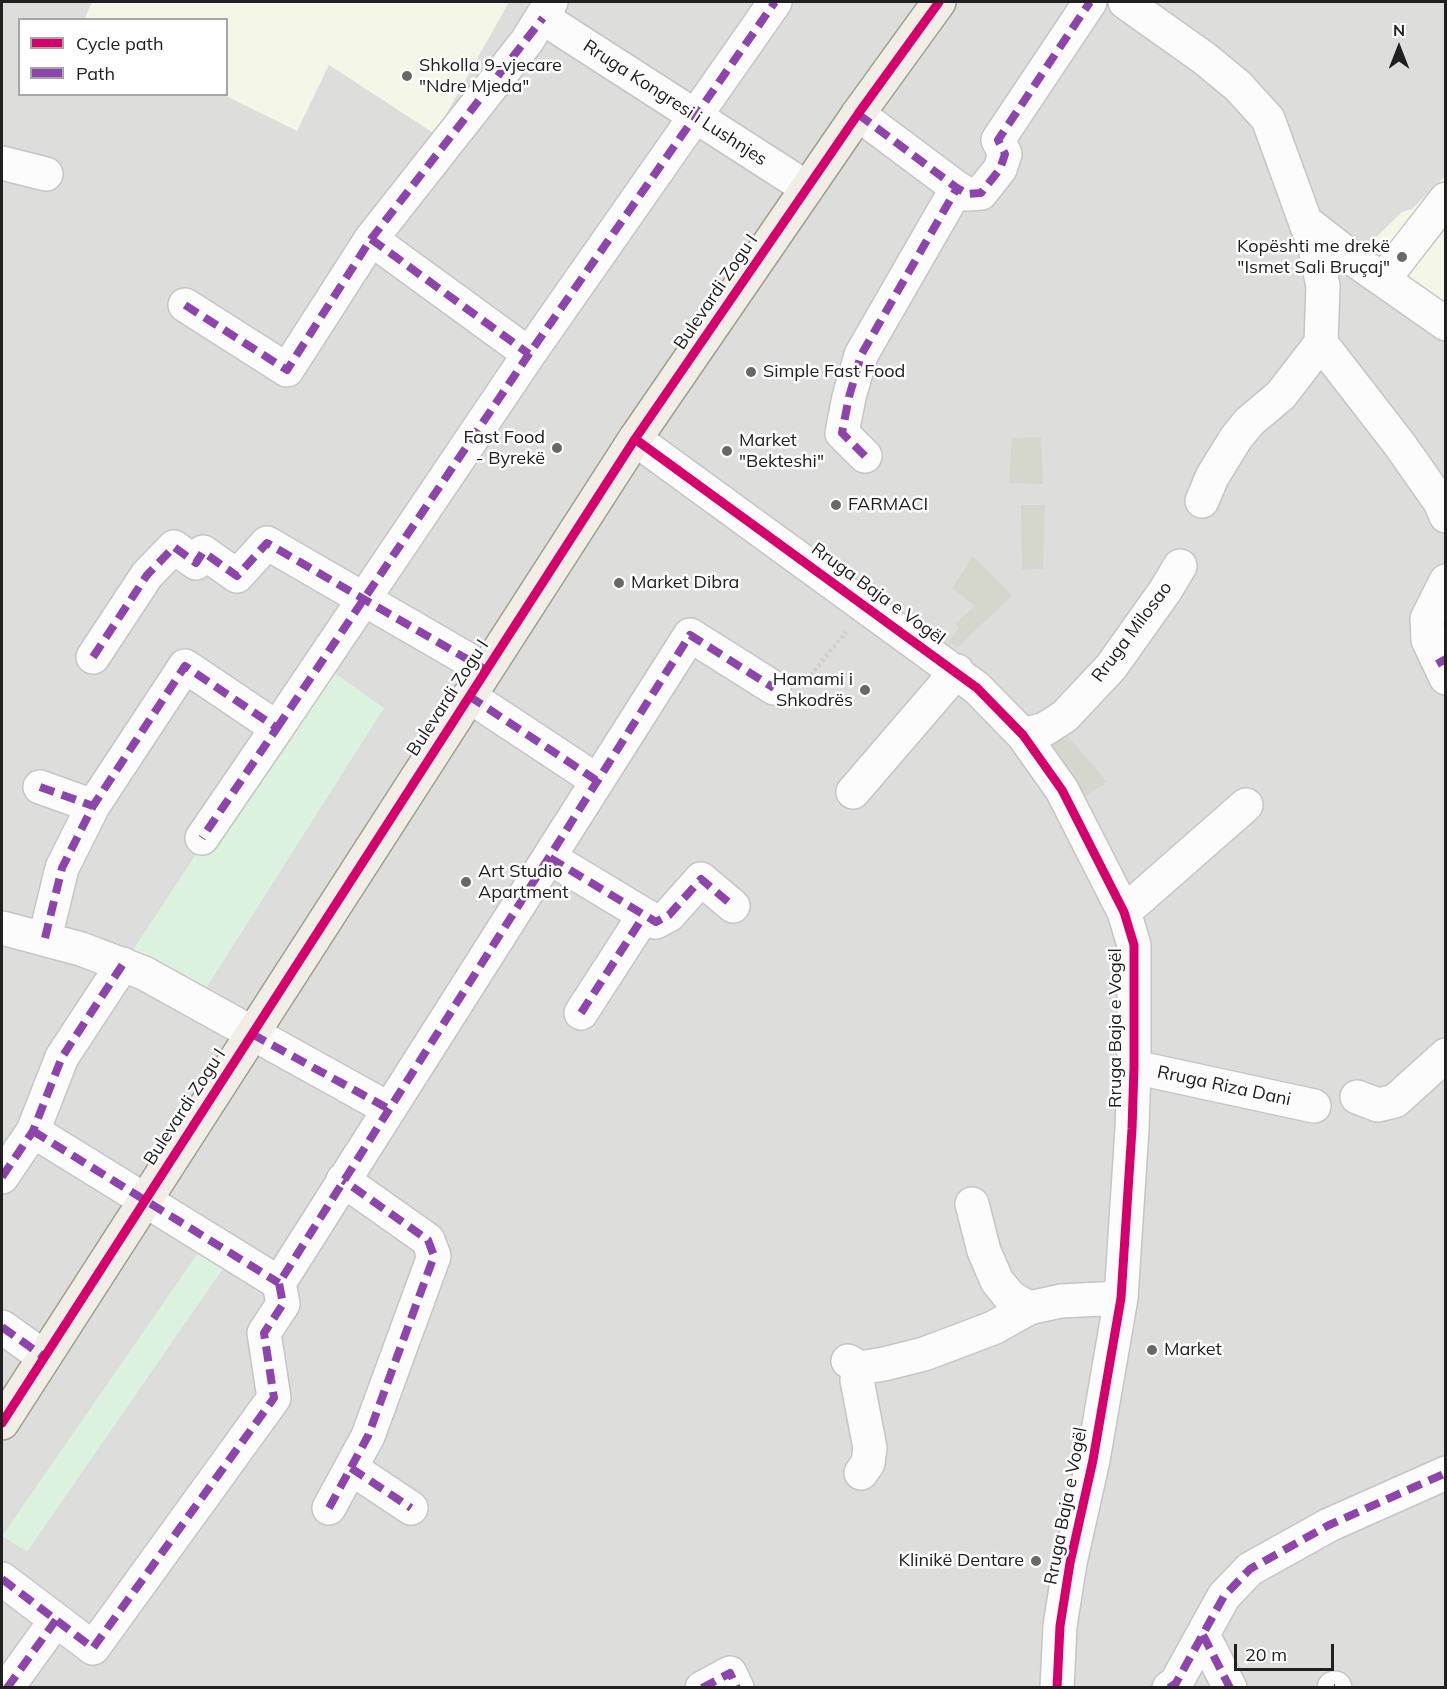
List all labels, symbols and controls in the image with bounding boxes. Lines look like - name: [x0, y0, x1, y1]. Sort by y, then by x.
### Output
- legend: [18, 18, 228, 96]
- north arrow: [1369, 18, 1429, 78]
- text: N: [1393, 20, 1405, 40]
- text: Cycle path: [76, 32, 163, 55]
- street label: Rruga Kongresi i Lushnjes: [579, 35, 771, 171]
- place label: Shkolla 9-vjecare "Ndre Mjeda": [419, 55, 562, 98]
- text: Path: [76, 62, 115, 85]
- marker: Shkolla 9-vjecare "Ndre Mjeda": [400, 69, 414, 83]
- street label: Bulevardi Zogu I: [669, 230, 763, 354]
- place label: Kopështi me drekë "Ismet Sali Bruçaj": [1237, 236, 1390, 278]
- marker: Kopështi me drekë "Ismet Sali Bruçaj": [1395, 250, 1409, 264]
- place label: Simple Fast Food: [763, 361, 905, 383]
- marker: Simple Fast Food: [744, 365, 758, 379]
- place label: Fast Food - Byrekë: [463, 427, 545, 470]
- place label: Market "Bekteshi": [739, 430, 824, 472]
- marker: Fast Food - Byrekë: [550, 441, 564, 455]
- marker: Market "Bekteshi": [720, 444, 734, 458]
- place label: FARMACI: [848, 494, 928, 516]
- marker: FARMACI: [829, 498, 843, 512]
- street label: Rruga Baja e Vogël: [807, 538, 949, 650]
- place label: Market Dibra: [631, 572, 739, 594]
- marker: Market Dibra: [612, 576, 626, 590]
- street label: Rruga Milosao: [1087, 578, 1177, 686]
- street label: Bulevardi Zogu I: [402, 636, 494, 760]
- place label: Hamami i Shkodrës: [773, 669, 853, 712]
- marker: Hamami i Shkodrës: [858, 683, 872, 697]
- place label: Art Studio Apartment: [478, 861, 569, 904]
- marker: Art Studio Apartment: [459, 875, 473, 889]
- street label: Rruga Baja e Vogël: [1105, 948, 1127, 1108]
- street label: Bulevardi Zogu I: [139, 1045, 231, 1169]
- street label: Rruga Riza Dani: [1155, 1061, 1293, 1111]
- place label: Market: [1164, 1339, 1222, 1361]
- marker: Market: [1145, 1343, 1159, 1357]
- street label: Rruga Baja e Vogël: [1040, 1426, 1092, 1586]
- place label: Klinikë Dentare: [899, 1550, 1024, 1572]
- marker: Klinikë Dentare: [1029, 1554, 1043, 1568]
- scale bar: [1237, 1632, 1338, 1670]
- text: 20 m: [1245, 1643, 1287, 1666]

